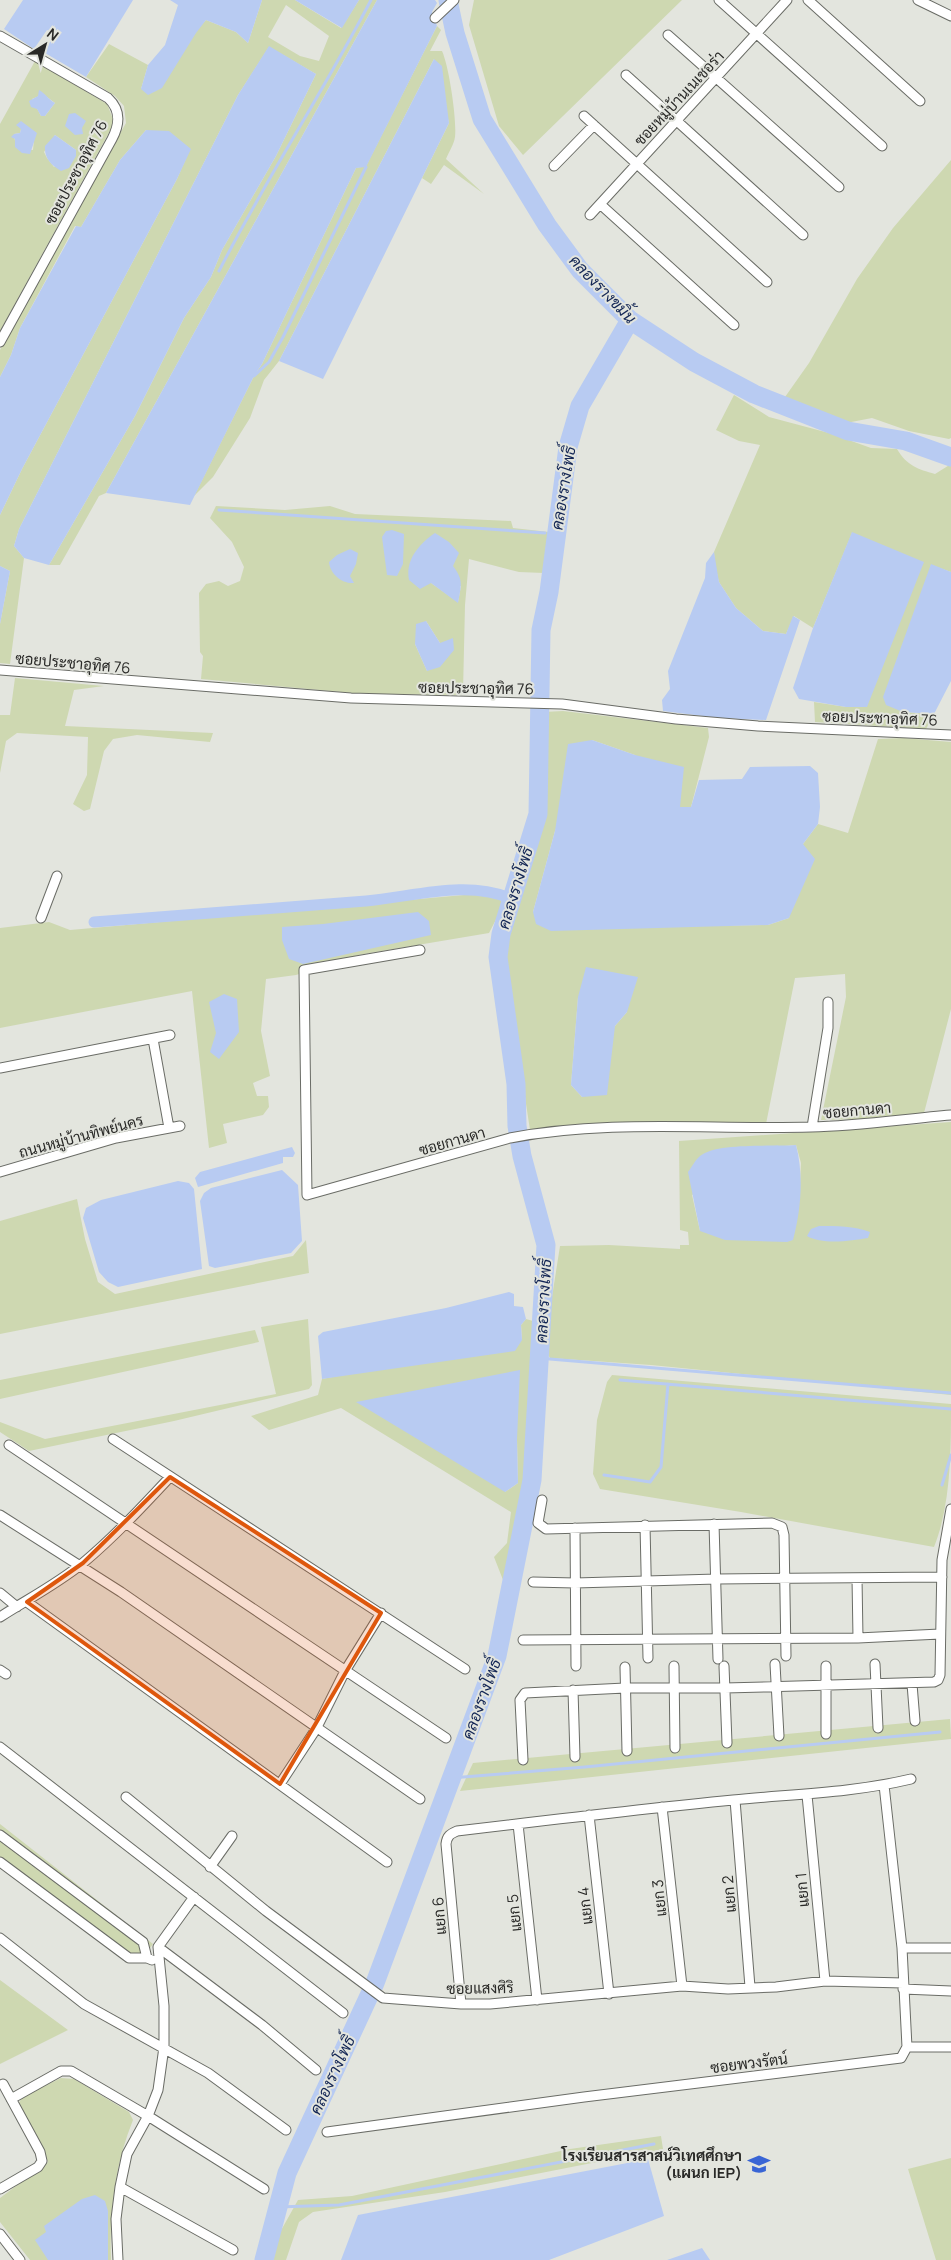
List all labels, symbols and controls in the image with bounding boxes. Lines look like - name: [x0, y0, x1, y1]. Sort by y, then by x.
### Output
- north arrow: [20, 20, 70, 70]
- text: N: [43, 24, 63, 45]
- street label: ซอยหมู่บ้านเนเชอร่า: [629, 46, 729, 150]
- street label: ซอยประชาอุทิศ 76: [40, 116, 113, 228]
- water label: คลองรางขมิ้น: [565, 248, 643, 328]
- water label: คลองรางโพธิ์: [542, 441, 581, 532]
- street label: ซอยประชาอุทิศ 76: [14, 648, 132, 679]
- street label: ซอยประชาอุทิศ 76: [418, 676, 534, 701]
- street label: ซอยประชาอุทิศ 76: [822, 705, 938, 732]
- water label: คลองรางโพธิ์: [489, 841, 539, 932]
- street label: ซอยกานดา: [822, 1097, 892, 1123]
- street label: ถนนหมู่บ้านทิพย์นคร: [16, 1109, 146, 1163]
- street label: ซอยกานดา: [416, 1121, 488, 1161]
- water label: คลองรางโพธิ์: [527, 1255, 556, 1344]
- water label: คลองรางโพธิ์: [453, 1652, 507, 1743]
- street label: แยก 1: [790, 1872, 814, 1908]
- street label: แยก 2: [717, 1874, 741, 1914]
- street label: แยก 3: [647, 1878, 671, 1918]
- street label: แยก 4: [572, 1886, 598, 1926]
- street label: แยก 5: [502, 1893, 526, 1933]
- street label: แยก 6: [427, 1896, 451, 1936]
- street label: ซอยแสงศิริ: [446, 1977, 514, 1999]
- water label: คลองรางโพธิ์: [301, 2028, 361, 2118]
- street label: ซอยพวงรัตน์: [709, 2048, 789, 2078]
- place label: โรงเรียนสารสาสน์วิเทศศึกษา (แผนก IEP): [561, 2145, 742, 2183]
- school or university icon: โรงเรียนสารสาสน์วิเทศศึกษา (แผนก IEP): [746, 2151, 772, 2177]

